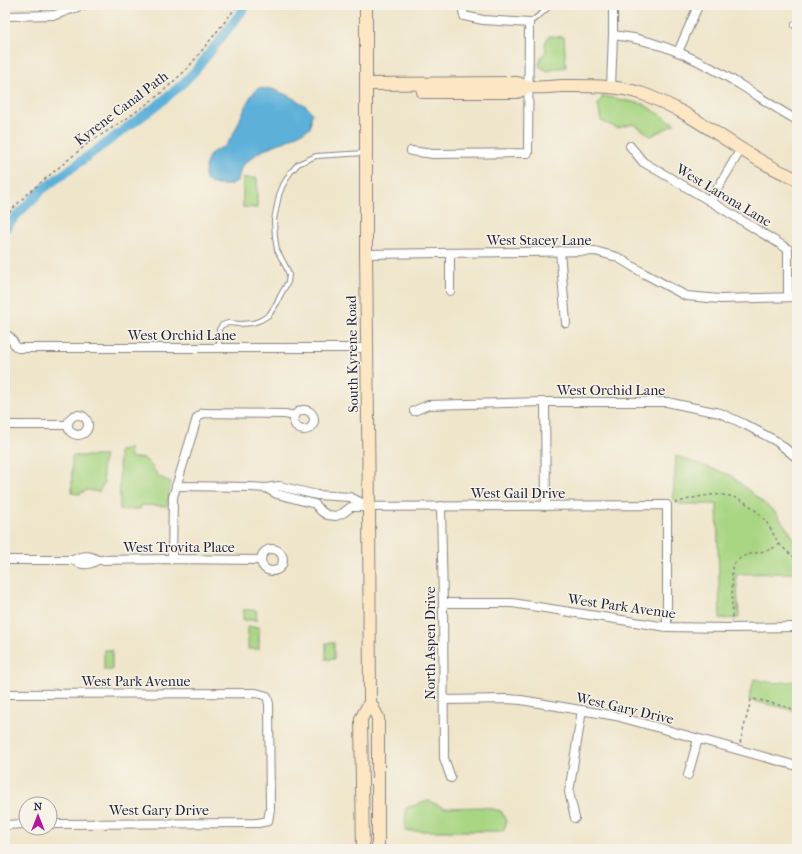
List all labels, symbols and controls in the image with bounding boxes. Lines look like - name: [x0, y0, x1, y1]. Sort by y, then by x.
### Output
- street label: Kyrene Canal Path: [71, 68, 172, 149]
- street label: West Larona Lane: [672, 160, 775, 231]
- street label: West Stacey Lane: [486, 232, 592, 249]
- street label: South Kyrene Road: [343, 295, 362, 413]
- street label: West Orchid Lane: [127, 327, 236, 344]
- street label: West Orchid Lane: [556, 382, 665, 399]
- street label: West Gail Drive: [470, 485, 565, 502]
- street label: West Trovita Place: [122, 539, 235, 556]
- street label: North Aspen Drive: [422, 586, 439, 700]
- street label: West Park Avenue: [566, 590, 677, 623]
- street label: West Park Avenue: [81, 673, 191, 690]
- street label: West Gary Drive: [573, 689, 676, 728]
- north arrow: [18, 796, 58, 836]
- text: N: [34, 800, 43, 813]
- street label: West Gary Drive: [108, 802, 209, 819]

